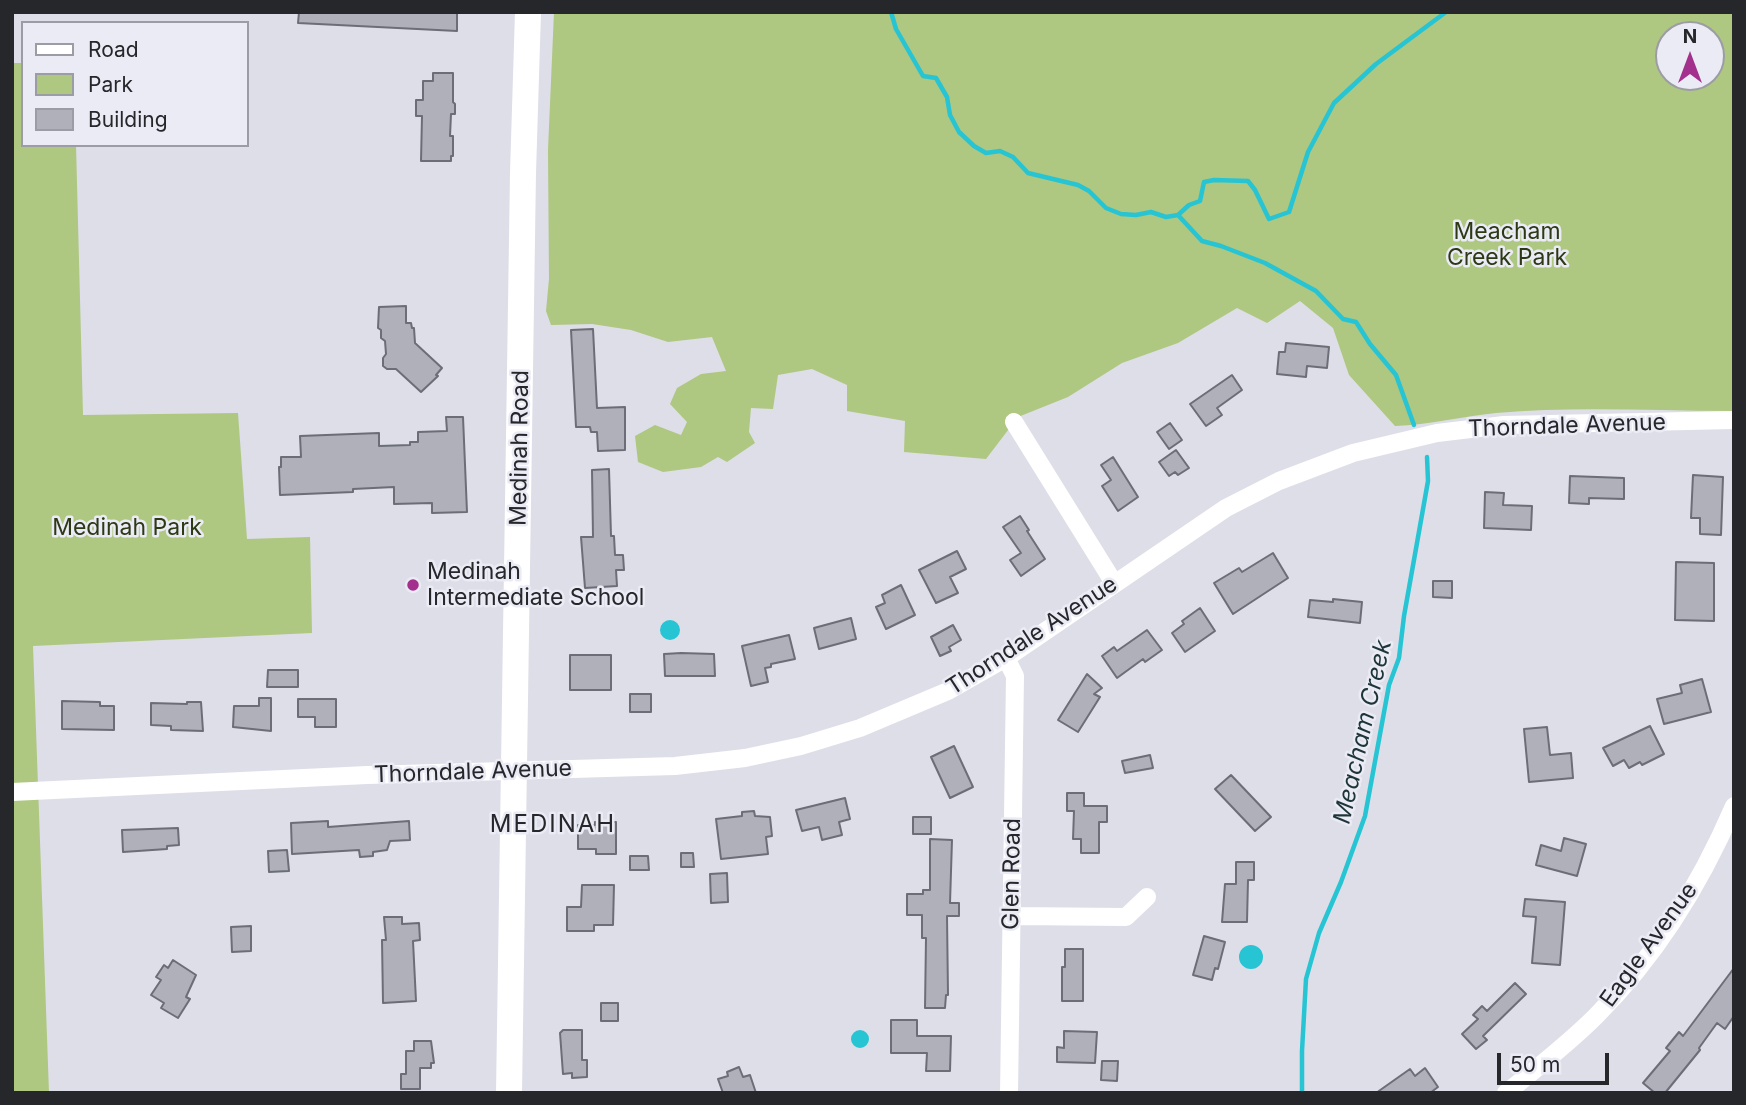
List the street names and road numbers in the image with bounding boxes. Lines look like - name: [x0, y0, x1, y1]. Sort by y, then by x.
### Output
- street label: Medinah Road: [505, 370, 535, 526]
- street label: Thorndale Avenue: [1468, 409, 1666, 443]
- street label: Thorndale Avenue: [941, 570, 1123, 702]
- street label: Thorndale Avenue: [374, 755, 572, 789]
- street label: Glen Road: [997, 818, 1027, 930]
- street label: Eagle Avenue: [1595, 877, 1703, 1013]

